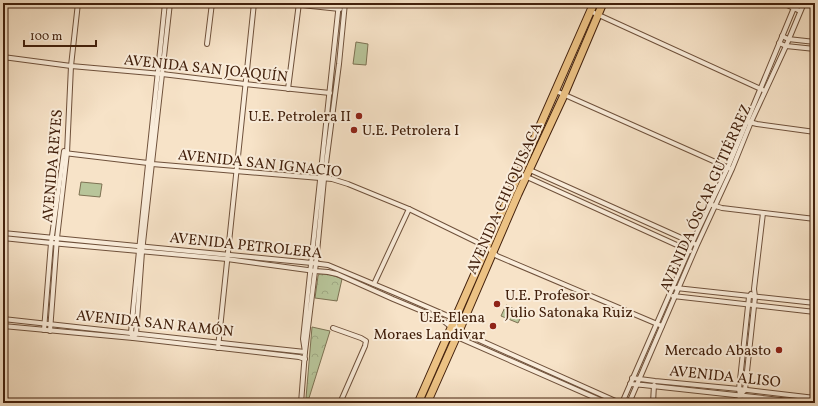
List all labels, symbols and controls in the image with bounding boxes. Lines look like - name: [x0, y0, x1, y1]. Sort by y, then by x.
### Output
- scale bar: [24, 22, 96, 48]
- text: 100 m: [30, 29, 63, 45]
- street label: AVENIDA SAN JOAQUÍN: [123, 50, 289, 89]
- street label: AVENIDA ÓSCAR GUTIÉRREZ: [655, 101, 757, 296]
- place label: U.E. Petrolera II: [248, 107, 351, 128]
- street label: AVENIDA REYES: [38, 108, 69, 224]
- marker: U.E. Petrolera II: [354, 111, 364, 121]
- street label: AVENIDA CHUQUISACA: [462, 119, 549, 278]
- place label: U.E. Petrolera I: [362, 121, 459, 142]
- marker: U.E. Petrolera I: [349, 125, 359, 135]
- street label: AVENIDA SAN IGNACIO: [177, 145, 343, 184]
- street label: AVENIDA PETROLERA: [168, 228, 324, 265]
- place label: U.E. Profesor Julio Satonaka Ruiz: [505, 286, 633, 324]
- marker: U.E. Profesor Julio Satonaka Ruiz: [492, 299, 502, 309]
- street label: AVENIDA SAN RAMÓN: [75, 306, 235, 343]
- place label: U.E. Elena Moraes Landivar: [374, 308, 485, 346]
- marker: U.E. Elena Moraes Landivar: [488, 321, 498, 331]
- place label: Mercado Abasto: [665, 341, 771, 362]
- marker: Mercado Abasto: [774, 345, 784, 355]
- street label: AVENIDA ALISO: [668, 361, 782, 394]

